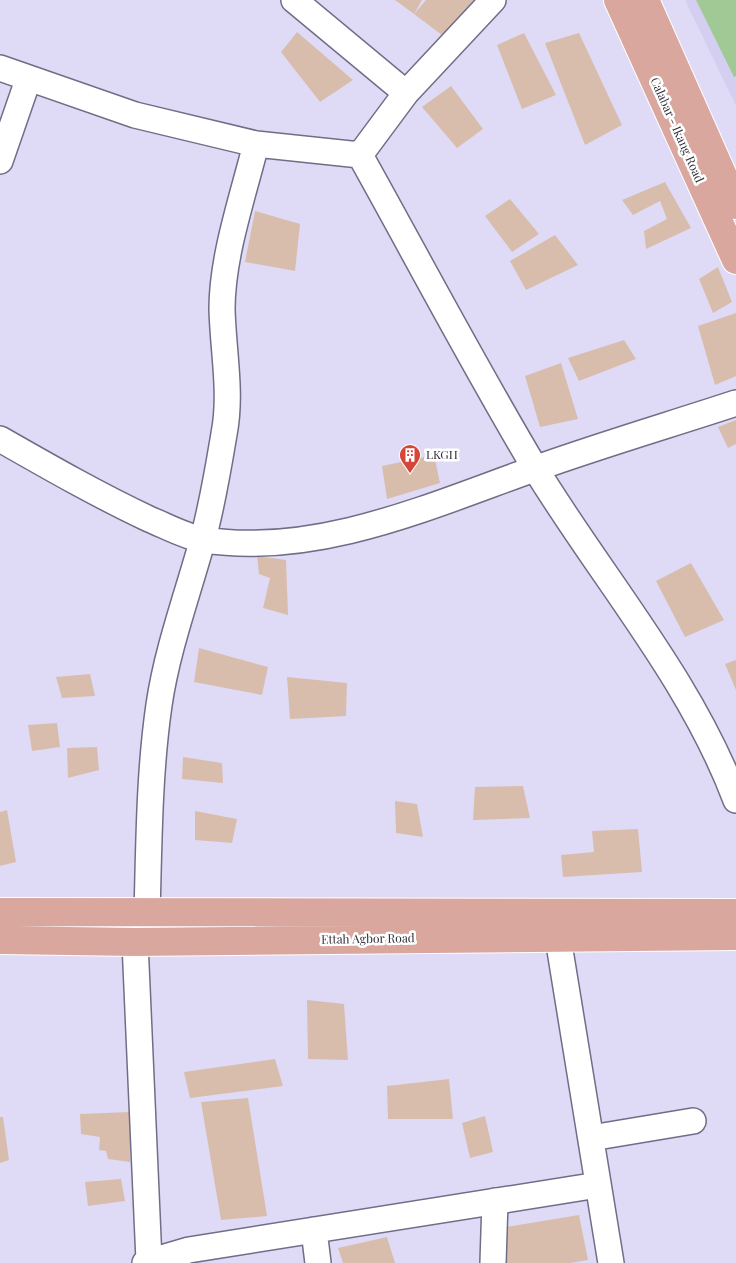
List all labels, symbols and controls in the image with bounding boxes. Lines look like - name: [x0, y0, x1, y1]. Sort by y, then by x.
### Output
- street label: Calabar - Ikang Road: [647, 74, 708, 185]
- building icon: LKGH: [398, 443, 422, 474]
- place label: LKGH: [426, 446, 458, 462]
- street label: Ettah Agbor Road: [321, 929, 415, 947]

